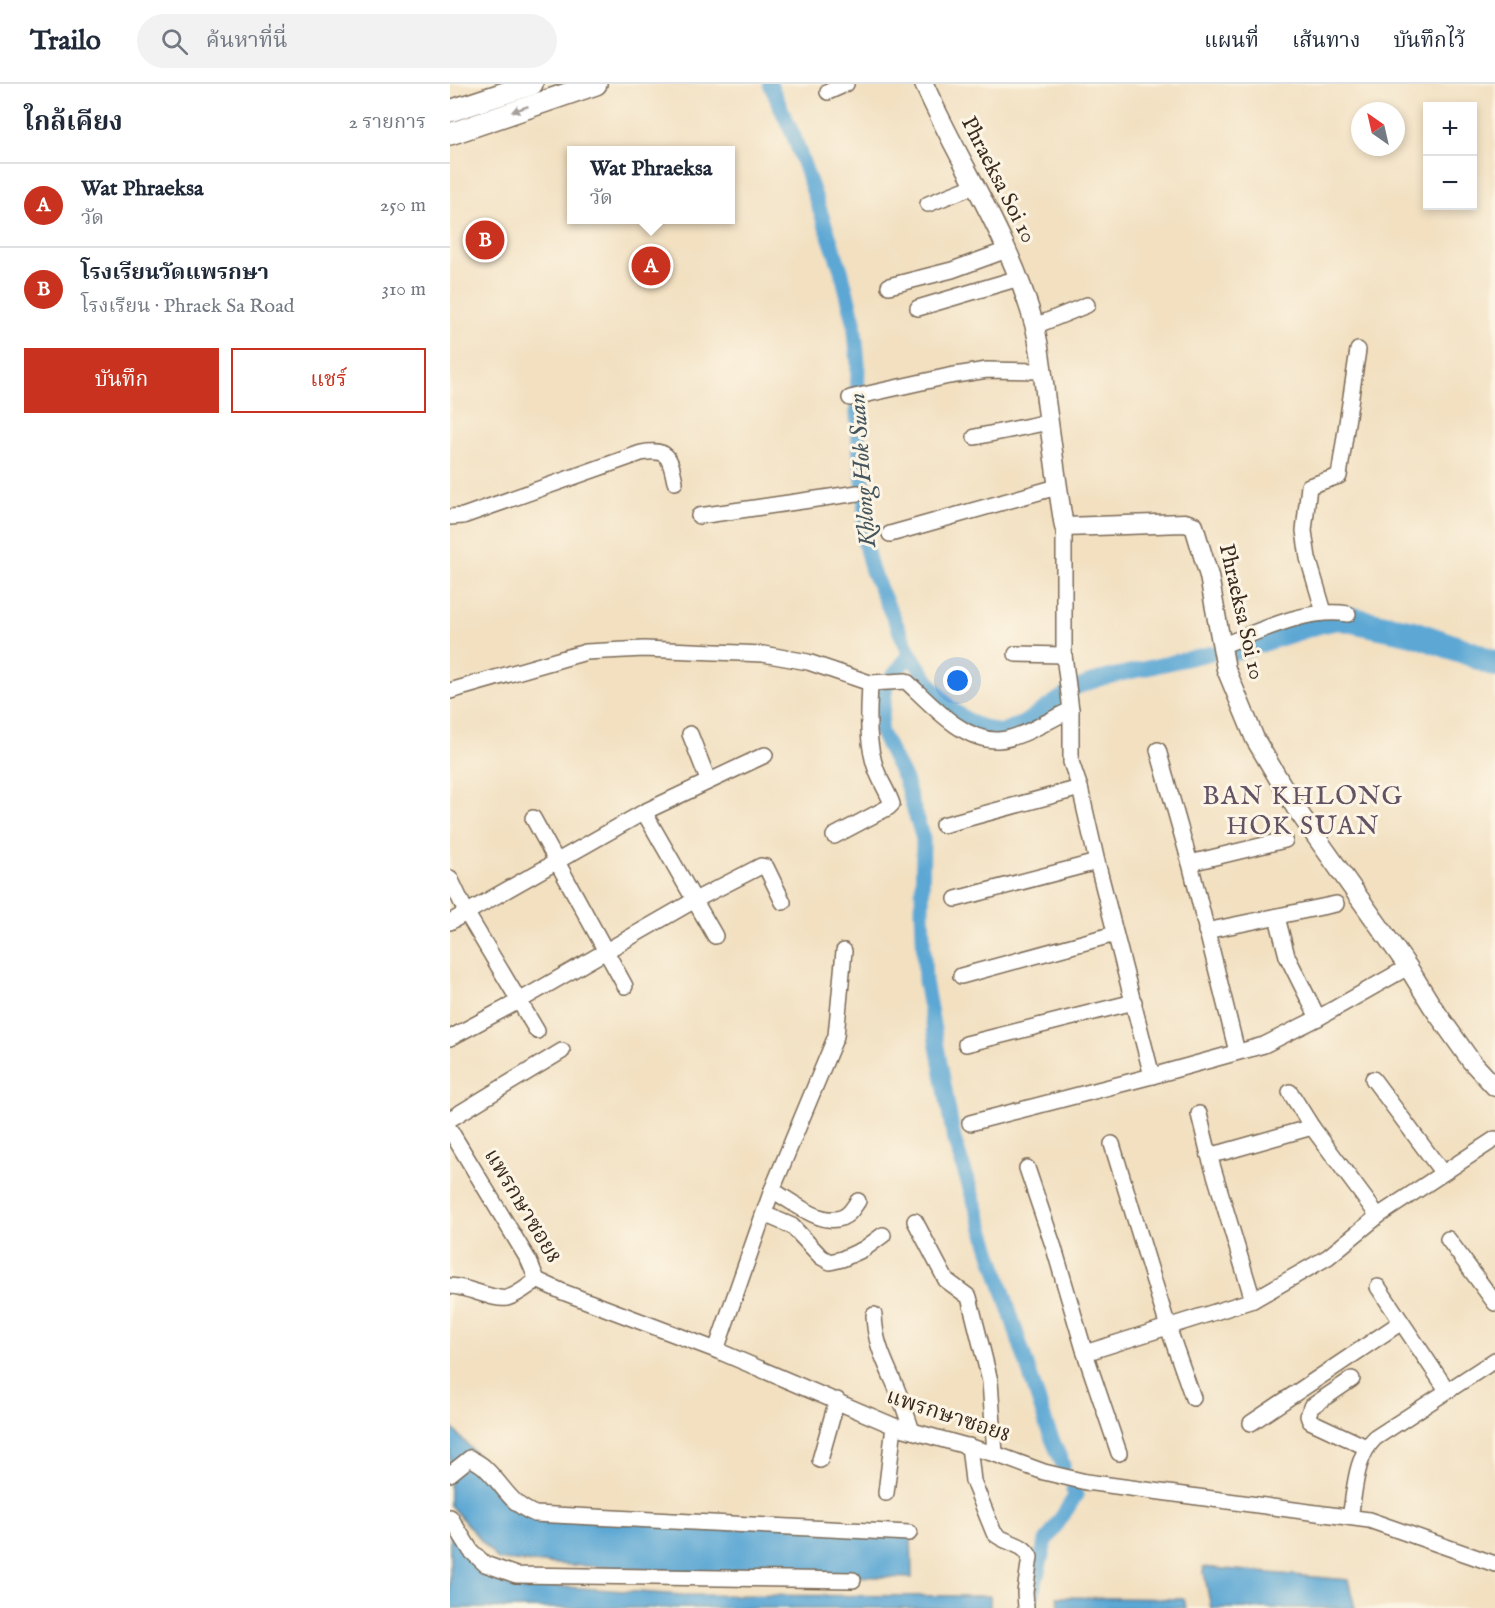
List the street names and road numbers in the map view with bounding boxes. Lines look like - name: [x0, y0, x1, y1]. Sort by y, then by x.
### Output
- street label: Phraeksa Soi 10: [954, 112, 1042, 248]
- street label: Phraeksa Soi 10: [1212, 541, 1270, 683]
- street label: แพรกษาซอย8: [477, 1144, 567, 1268]
- street label: แพรกษาซอย8: [883, 1383, 1013, 1449]

